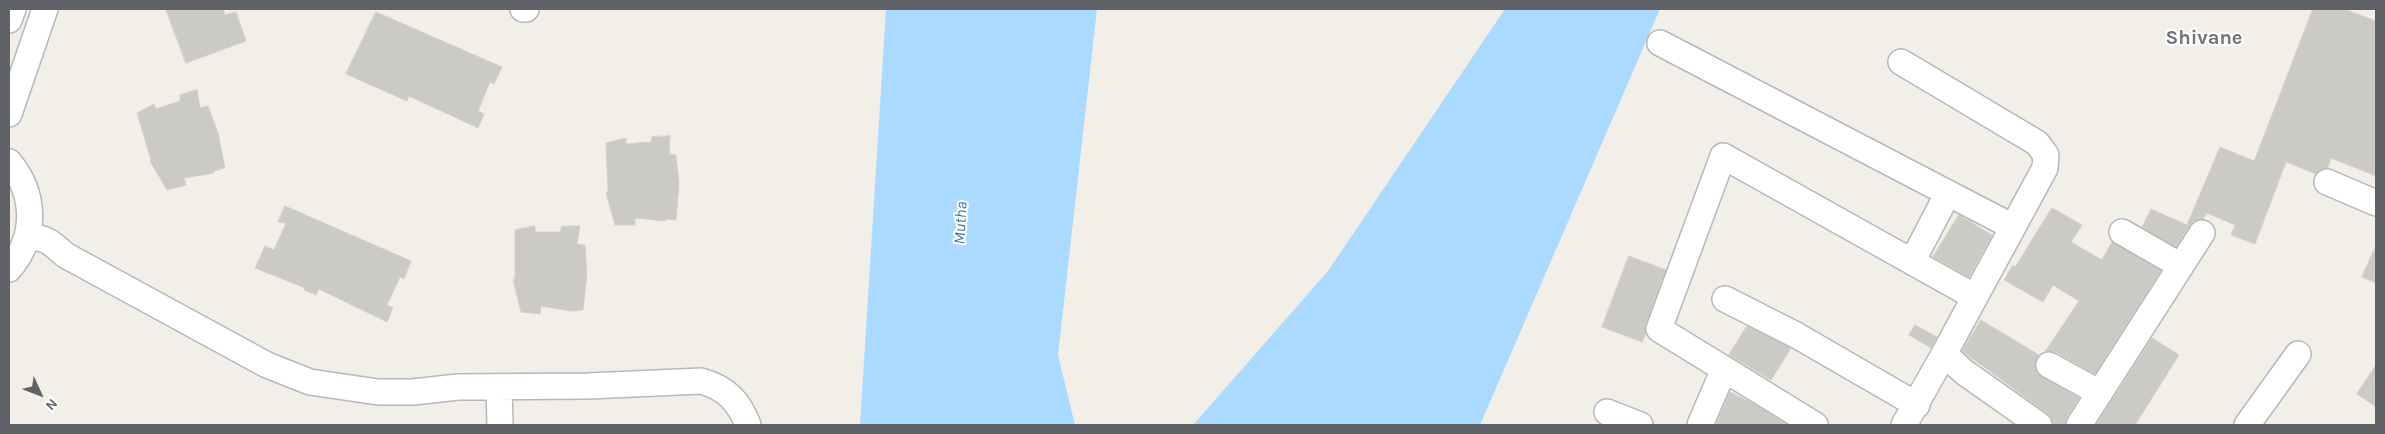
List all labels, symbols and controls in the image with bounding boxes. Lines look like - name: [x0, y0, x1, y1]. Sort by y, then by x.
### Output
- district label: Shivane: [2166, 26, 2242, 50]
- water label: Mutha: [950, 201, 972, 245]
- north arrow: [15, 369, 65, 419]
- text: N: [42, 395, 61, 414]

